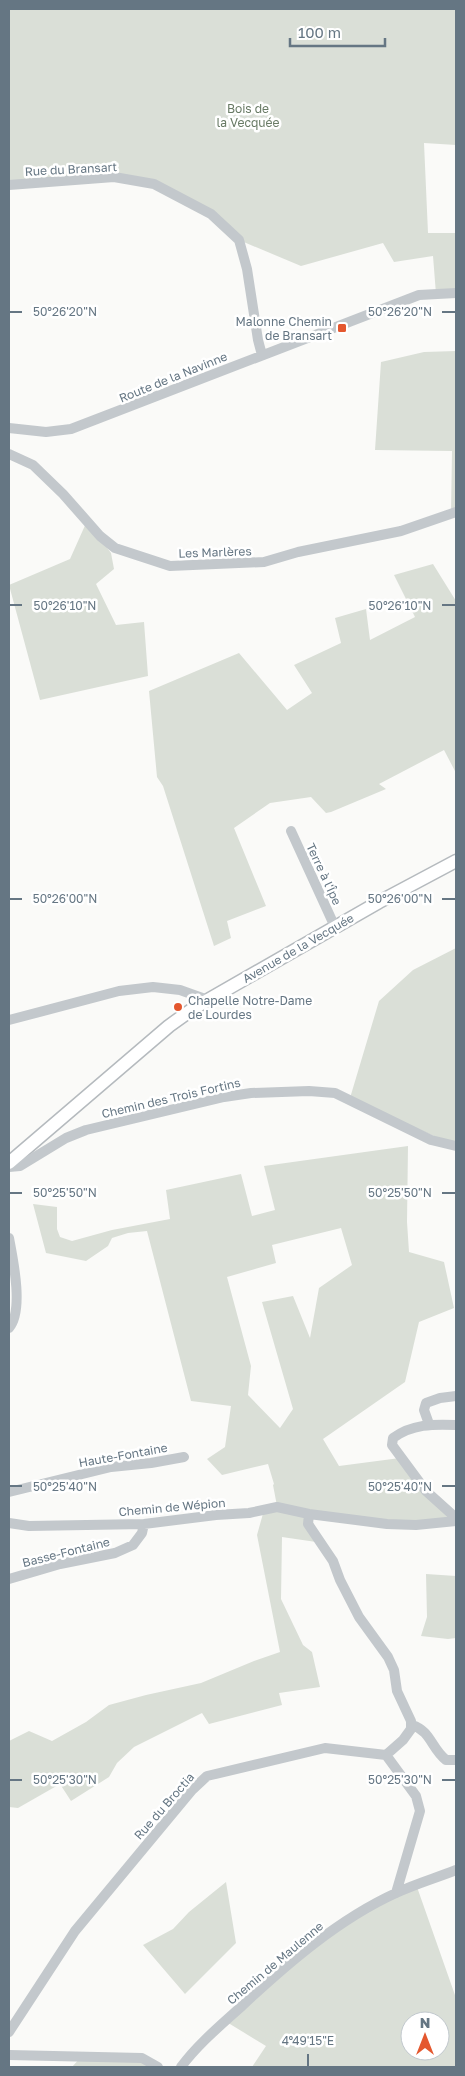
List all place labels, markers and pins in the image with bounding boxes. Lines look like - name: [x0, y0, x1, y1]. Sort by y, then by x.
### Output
- place label: Malonne Chemin de Bransart: [236, 314, 332, 343]
- marker: Malonne Chemin de Bransart: [336, 322, 348, 334]
- place label: Chapelle Notre-Dame de Lourdes: [188, 993, 312, 1022]
- marker: Chapelle Notre-Dame de Lourdes: [172, 1001, 184, 1013]

